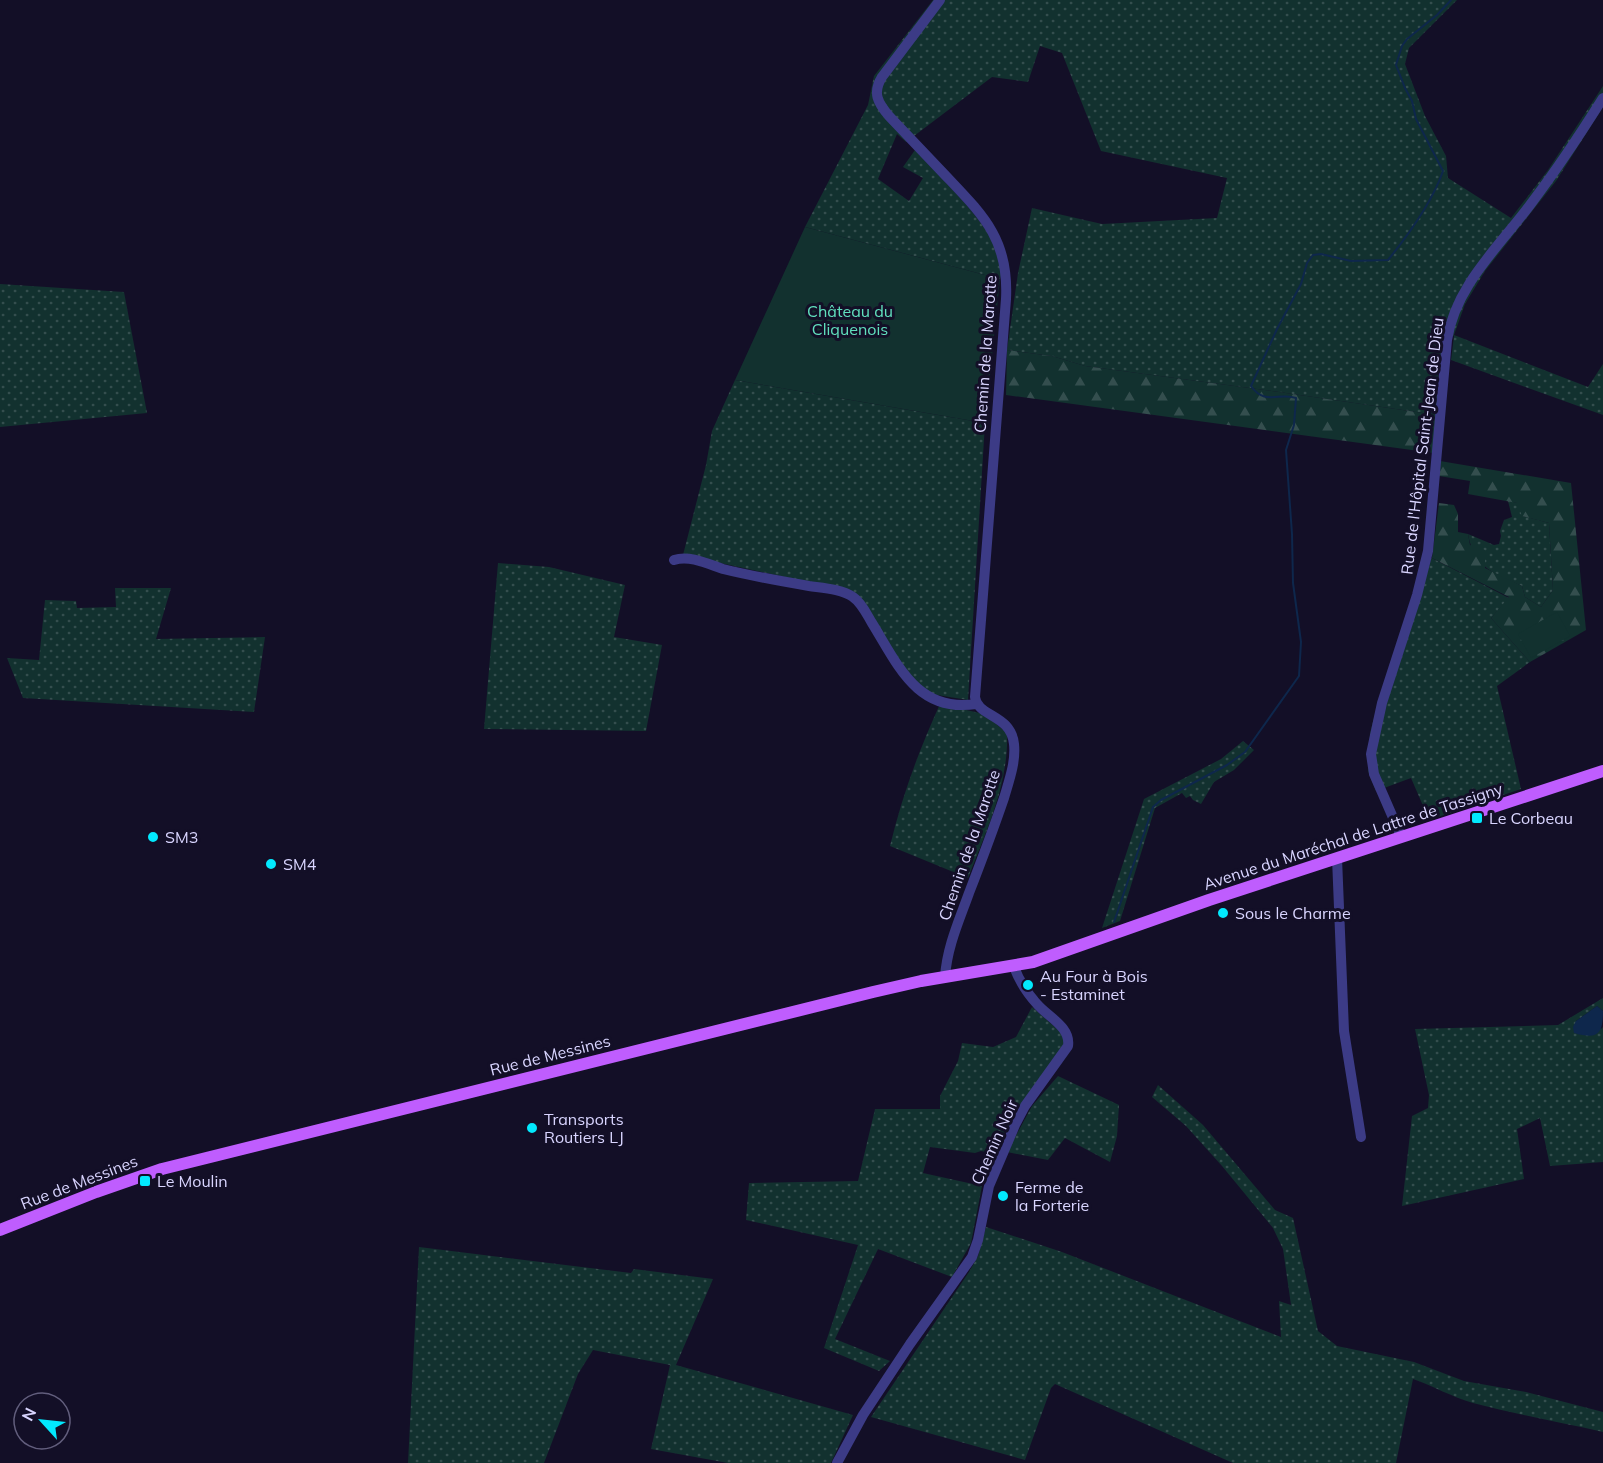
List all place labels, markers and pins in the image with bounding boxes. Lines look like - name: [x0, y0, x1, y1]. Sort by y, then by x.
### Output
- place label: Le Corbeau: [1489, 808, 1573, 828]
- marker: Le Corbeau: [1470, 811, 1484, 825]
- place label: SM3: [165, 827, 198, 847]
- marker: SM3: [146, 830, 160, 844]
- place label: SM4: [283, 854, 317, 874]
- marker: SM4: [264, 857, 278, 871]
- place label: Sous le Charme: [1235, 903, 1351, 923]
- marker: Sous le Charme: [1216, 906, 1230, 920]
- place label: Au Four à Bois - Estaminet: [1040, 966, 1148, 1004]
- marker: Au Four à Bois - Estaminet: [1021, 978, 1035, 992]
- place label: Transports Routiers LJ: [544, 1109, 624, 1147]
- marker: Transports Routiers LJ: [525, 1121, 539, 1135]
- place label: Le Moulin: [157, 1171, 228, 1191]
- marker: Le Moulin: [138, 1174, 152, 1188]
- place label: Ferme de la Forterie: [1015, 1177, 1089, 1215]
- marker: Ferme de la Forterie: [996, 1189, 1010, 1203]

